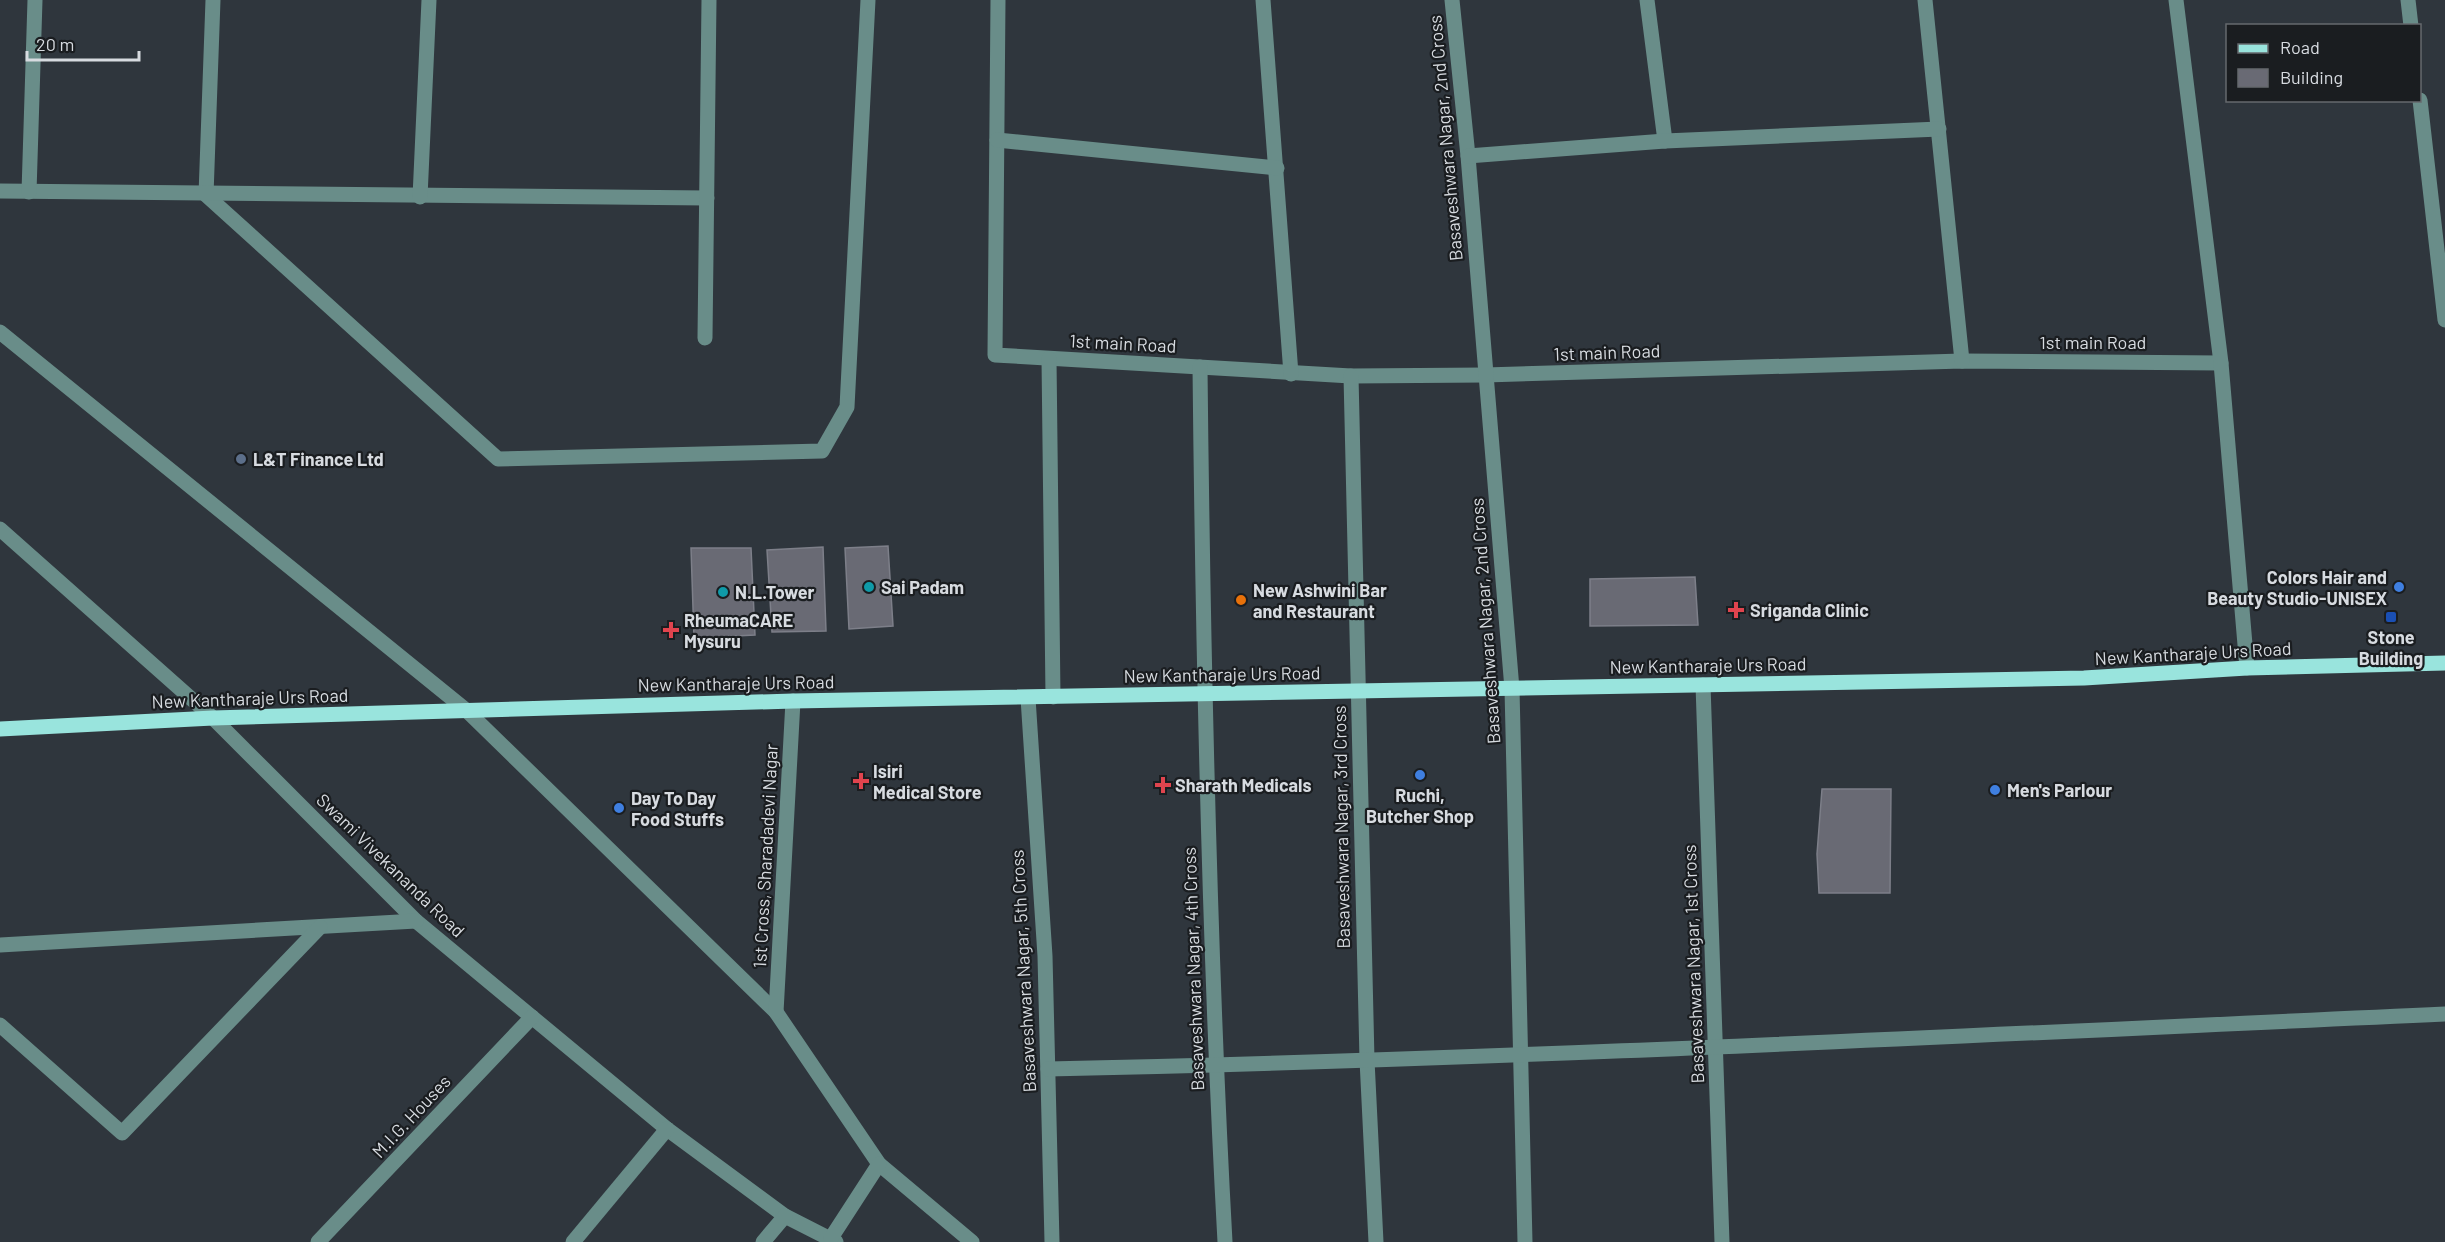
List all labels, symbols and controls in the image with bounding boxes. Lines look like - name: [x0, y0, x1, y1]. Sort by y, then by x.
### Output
- street label: Basaveshwara Nagar, 2nd Cross: [1423, 14, 1467, 262]
- scale bar: [27, 24, 140, 62]
- legend: [2226, 24, 2421, 102]
- text: 20 m: [36, 33, 74, 55]
- text: Road: [2280, 36, 2320, 58]
- text: Building: [2280, 66, 2343, 88]
- street label: 1st main Road: [1069, 329, 1177, 357]
- street label: 1st main Road: [2040, 331, 2146, 353]
- street label: 1st main Road: [1553, 339, 1661, 365]
- place label: L&T Finance Ltd: [253, 448, 384, 470]
- marker: L&T Finance Ltd: [234, 452, 248, 466]
- street label: Basaveshwara Nagar, 2nd Cross: [1465, 497, 1505, 745]
- place label: Colors Hair and Beauty Studio-UNISEX: [2207, 566, 2387, 609]
- place label: Sai Padam: [881, 576, 964, 598]
- place label: New Ashwini Bar and Restaurant: [1253, 579, 1387, 622]
- marker: Sai Padam: [862, 580, 876, 594]
- marker: Colors Hair and Beauty Studio-UNISEX: [2392, 580, 2406, 594]
- place label: N.L.Tower: [735, 581, 815, 603]
- marker: N.L.Tower: [716, 585, 730, 599]
- marker: New Ashwini Bar and Restaurant: [1234, 593, 1248, 607]
- place label: Sriganda Clinic: [1750, 599, 1869, 621]
- marker: Sriganda Clinic: [1727, 601, 1745, 619]
- place label: RheumaCARE Mysuru: [684, 609, 793, 652]
- marker: Stone Building: [2384, 610, 2398, 624]
- marker: RheumaCARE Mysuru: [662, 621, 680, 639]
- place label: Stone Building: [2359, 626, 2423, 669]
- street label: New Kantharaje Urs Road: [2094, 637, 2292, 669]
- street label: New Kantharaje Urs Road: [1609, 652, 1807, 678]
- street label: New Kantharaje Urs Road: [1123, 661, 1321, 687]
- street label: New Kantharaje Urs Road: [637, 670, 835, 696]
- street label: New Kantharaje Urs Road: [151, 684, 349, 712]
- street label: Basaveshwara Nagar, 3rd Cross: [1328, 705, 1354, 949]
- street label: 1st Cross, Sharadadevi Nagar: [748, 743, 782, 969]
- place label: Isiri Medical Store: [873, 760, 982, 803]
- marker: Ruchi, Butcher Shop: [1413, 768, 1427, 782]
- marker: Isiri Medical Store: [854, 774, 868, 788]
- place label: Sharath Medicals: [1175, 774, 1312, 796]
- marker: Sharath Medicals: [1156, 778, 1170, 792]
- place label: Men's Parlour: [2007, 779, 2112, 801]
- marker: Men's Parlour: [1988, 783, 2002, 797]
- place label: Ruchi, Butcher Shop: [1366, 784, 1474, 827]
- place label: Day To Day Food Stuffs: [631, 787, 724, 830]
- street label: Swami Vivekananda Road: [312, 788, 470, 942]
- marker: Day To Day Food Stuffs: [612, 801, 626, 815]
- street label: Basaveshwara Nagar, 1st Cross: [1678, 844, 1708, 1084]
- street label: Basaveshwara Nagar, 4th Cross: [1178, 847, 1208, 1091]
- street label: Basaveshwara Nagar, 5th Cross: [1006, 849, 1040, 1093]
- street label: M.I.G. Houses: [367, 1070, 455, 1162]

